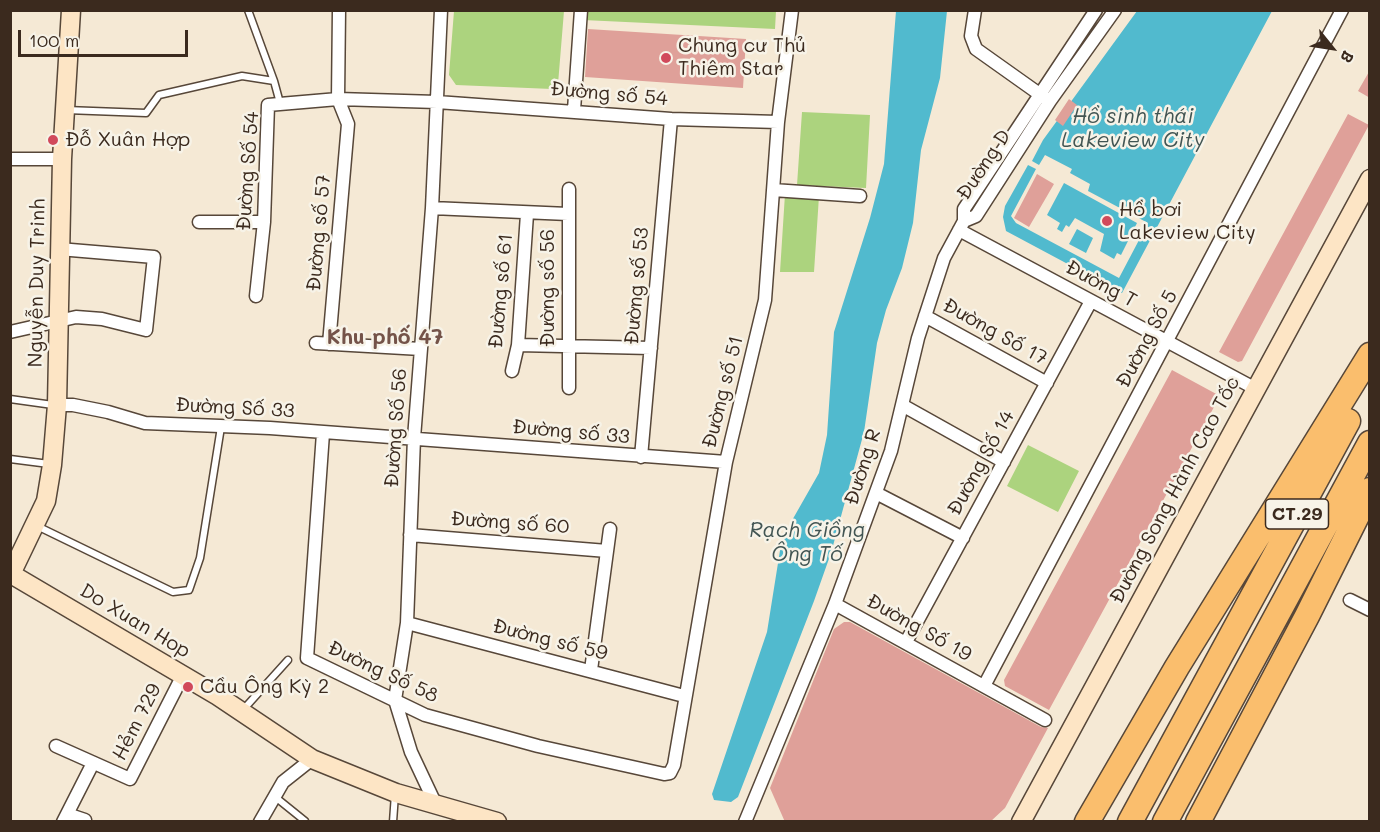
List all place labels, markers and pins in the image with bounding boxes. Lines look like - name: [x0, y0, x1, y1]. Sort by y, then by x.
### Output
- place label: Chung cư Thủ Thiêm Star: [678, 34, 806, 81]
- marker: Chung cư Thủ Thiêm Star: [659, 51, 673, 65]
- place label: Đỗ Xuân Hợp: [65, 128, 190, 152]
- marker: Đỗ Xuân Hợp: [46, 133, 60, 147]
- place label: Hồ bơi Lakeview City: [1119, 198, 1256, 245]
- marker: Hồ bơi Lakeview City: [1100, 214, 1114, 228]
- place label: Cầu Ông Kỳ 2: [200, 675, 329, 699]
- marker: Cầu Ông Kỳ 2: [181, 680, 195, 694]

